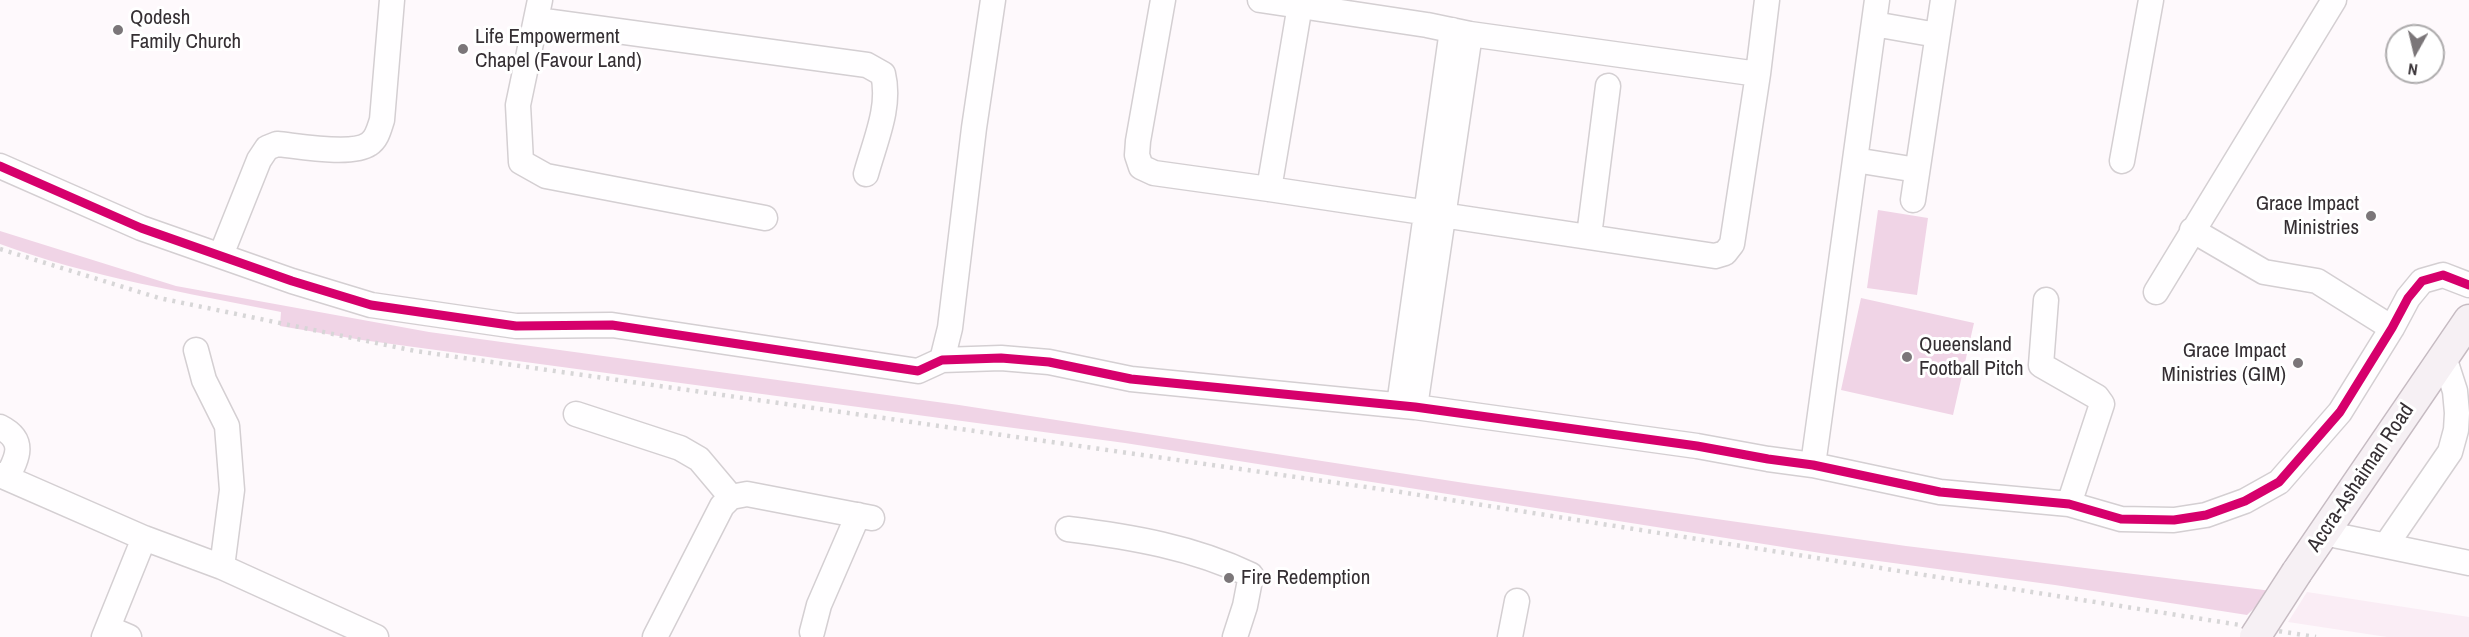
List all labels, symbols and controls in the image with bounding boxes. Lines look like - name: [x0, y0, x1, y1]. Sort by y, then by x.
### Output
- place label: Qodesh Family Church: [130, 5, 241, 55]
- marker: Qodesh Family Church: [111, 23, 125, 37]
- place label: Life Empowerment Chapel (Favour Land): [475, 24, 642, 74]
- north arrow: [2385, 24, 2445, 84]
- marker: Life Empowerment Chapel (Favour Land): [456, 42, 470, 56]
- text: N: [2407, 58, 2419, 81]
- place label: Grace Impact Ministries: [2256, 191, 2359, 241]
- marker: Grace Impact Ministries: [2364, 209, 2378, 223]
- place label: Queensland Football Pitch: [1919, 332, 2023, 382]
- place label: Grace Impact Ministries (GIM): [2162, 338, 2286, 388]
- marker: Queensland Football Pitch: [1900, 350, 1914, 364]
- marker: Grace Impact Ministries (GIM): [2291, 356, 2305, 370]
- street label: Accra-Ashaiman Road: [2302, 399, 2420, 557]
- place label: Fire Redemption: [1241, 565, 1370, 591]
- marker: Fire Redemption: [1222, 571, 1236, 585]

